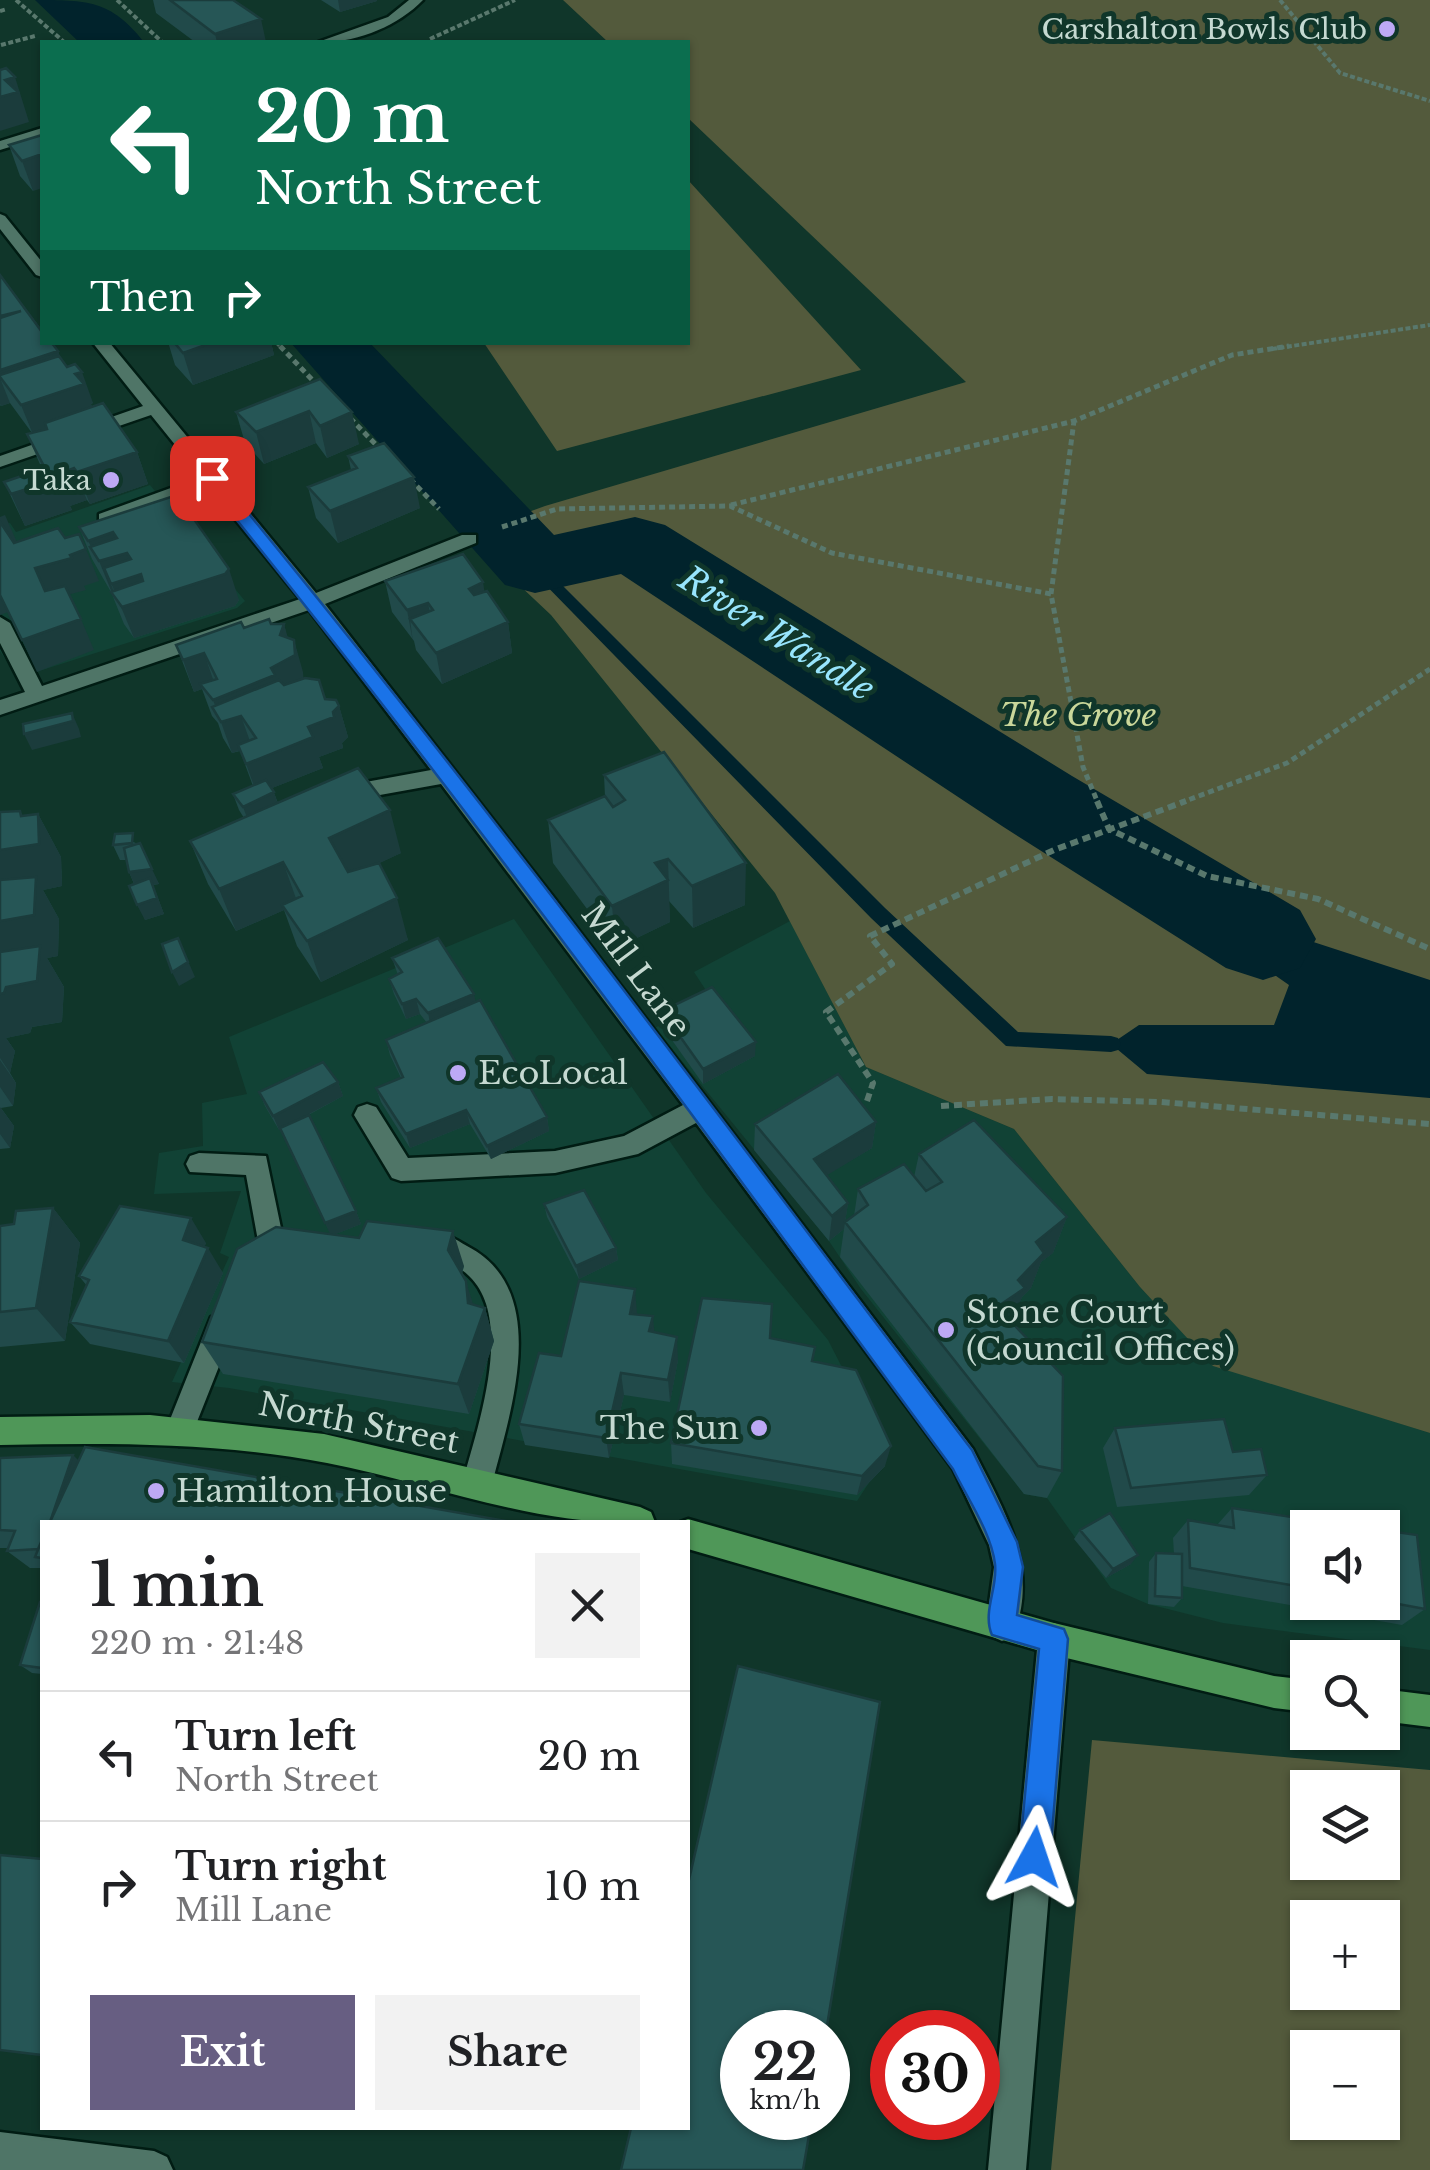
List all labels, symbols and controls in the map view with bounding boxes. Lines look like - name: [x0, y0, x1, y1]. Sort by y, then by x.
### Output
- place label: Carshalton Bowls Club: [1041, 12, 1367, 47]
- marker: Carshalton Bowls Club: [1376, 18, 1398, 40]
- text: 20 m: [255, 74, 449, 161]
- icon: left: [90, 80, 220, 210]
- text: North Street: [255, 160, 541, 216]
- icon: right: [215, 270, 270, 325]
- text: Then: [90, 274, 195, 321]
- pin: [170, 436, 255, 521]
- icon: arrive: [185, 451, 240, 506]
- place label: Taka: [23, 463, 91, 498]
- marker: Taka: [100, 469, 122, 491]
- water label: River Wandle: [671, 556, 882, 710]
- park label: The Grove: [1000, 695, 1157, 735]
- street label: Mill Lane: [573, 895, 699, 1045]
- place label: EcoLocal: [478, 1053, 628, 1093]
- marker: EcoLocal: [447, 1062, 469, 1084]
- place label: Stone Court (Council Offices): [966, 1292, 1235, 1369]
- marker: Stone Court (Council Offices): [935, 1319, 957, 1341]
- street label: North Street: [255, 1384, 463, 1462]
- place label: The Sun: [600, 1408, 739, 1448]
- marker: The Sun: [748, 1417, 770, 1439]
- place label: Hamilton House: [176, 1471, 447, 1511]
- marker: Hamilton House: [145, 1480, 167, 1502]
- map controls: [1290, 1510, 1400, 2140]
- button: sound: [1290, 1510, 1400, 1620]
- text: 1 min: [90, 1548, 264, 1622]
- button: close: [535, 1553, 640, 1658]
- text: 220 m · 21:48: [90, 1623, 305, 1663]
- button: search: [1290, 1640, 1400, 1750]
- text: Turn left: [175, 1713, 356, 1760]
- icon: left: [90, 1729, 145, 1784]
- text: 20 m: [538, 1733, 640, 1780]
- text: North Street: [175, 1760, 379, 1800]
- button: layers: [1290, 1770, 1400, 1880]
- position arrow: [982, 1805, 1086, 1909]
- text: Turn right: [175, 1843, 386, 1890]
- icon: right: [90, 1859, 145, 1914]
- text: 10 m: [544, 1863, 640, 1910]
- text: Mill Lane: [175, 1890, 332, 1930]
- button: +: [1290, 1900, 1400, 2010]
- button: Exit: [90, 1995, 355, 2110]
- button: Share: [375, 1995, 640, 2110]
- speed limit sign: 30: [870, 2010, 1000, 2140]
- button: −: [1290, 2030, 1400, 2140]
- text: 22: [752, 2031, 818, 2094]
- text: km/h: [750, 2085, 820, 2116]

